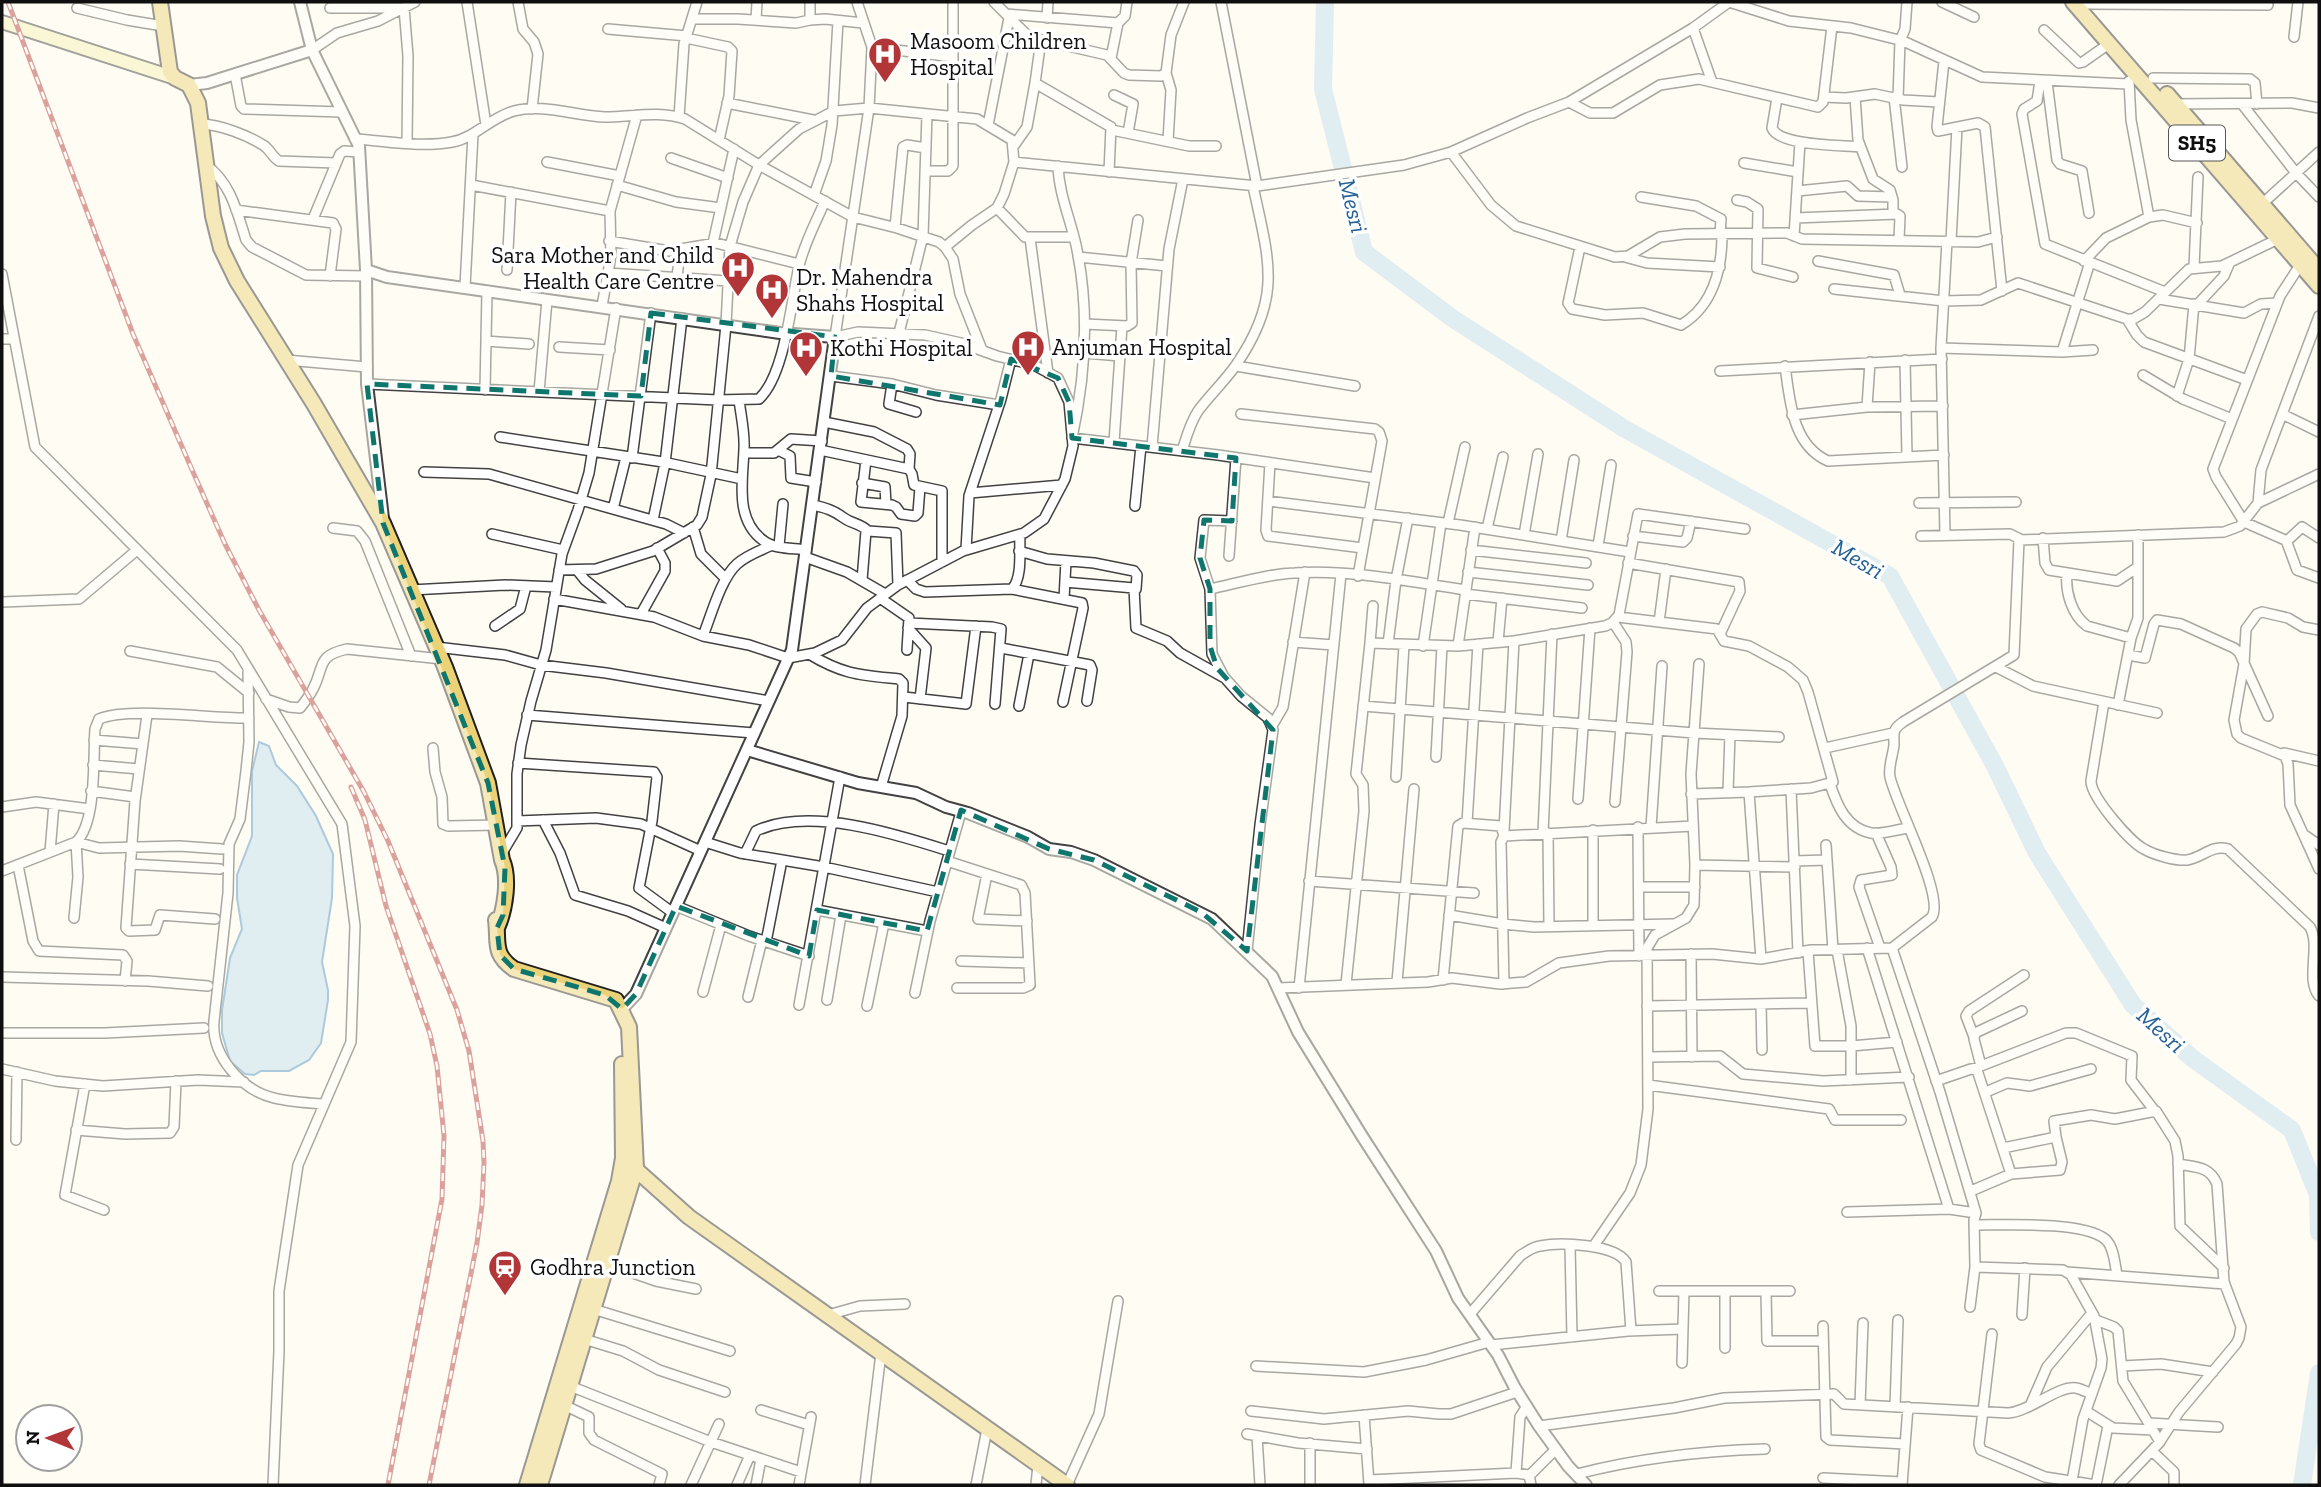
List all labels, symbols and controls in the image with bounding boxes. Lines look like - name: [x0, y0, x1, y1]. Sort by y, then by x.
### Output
- place label: Masoom Children Hospital: [910, 27, 1086, 81]
- hospital icon: Masoom Children Hospital: [866, 35, 904, 84]
- road number: SH5: [2169, 125, 2225, 160]
- water label: Mesri: [1333, 176, 1374, 236]
- place label: Sara Mother and Child Health Care Centre: [491, 241, 714, 295]
- hospital icon: Sara Mother and Child Health Care Centre: [719, 249, 757, 298]
- place label: Dr. Mahendra Shahs Hospital: [796, 263, 944, 317]
- hospital icon: Dr. Mahendra Shahs Hospital: [753, 271, 791, 320]
- hospital icon: Anjuman Hospital: [1009, 328, 1047, 377]
- hospital icon: Kothi Hospital: [787, 329, 825, 378]
- place label: Anjuman Hospital: [1052, 333, 1232, 361]
- place label: Kothi Hospital: [830, 334, 973, 362]
- water label: Mesri: [1827, 532, 1889, 585]
- water label: Mesri: [2131, 1000, 2191, 1059]
- station icon: Godhra Junction: [486, 1248, 524, 1297]
- place label: Godhra Junction: [530, 1253, 695, 1281]
- north arrow: [14, 1403, 84, 1473]
- text: N: [21, 1430, 44, 1445]

